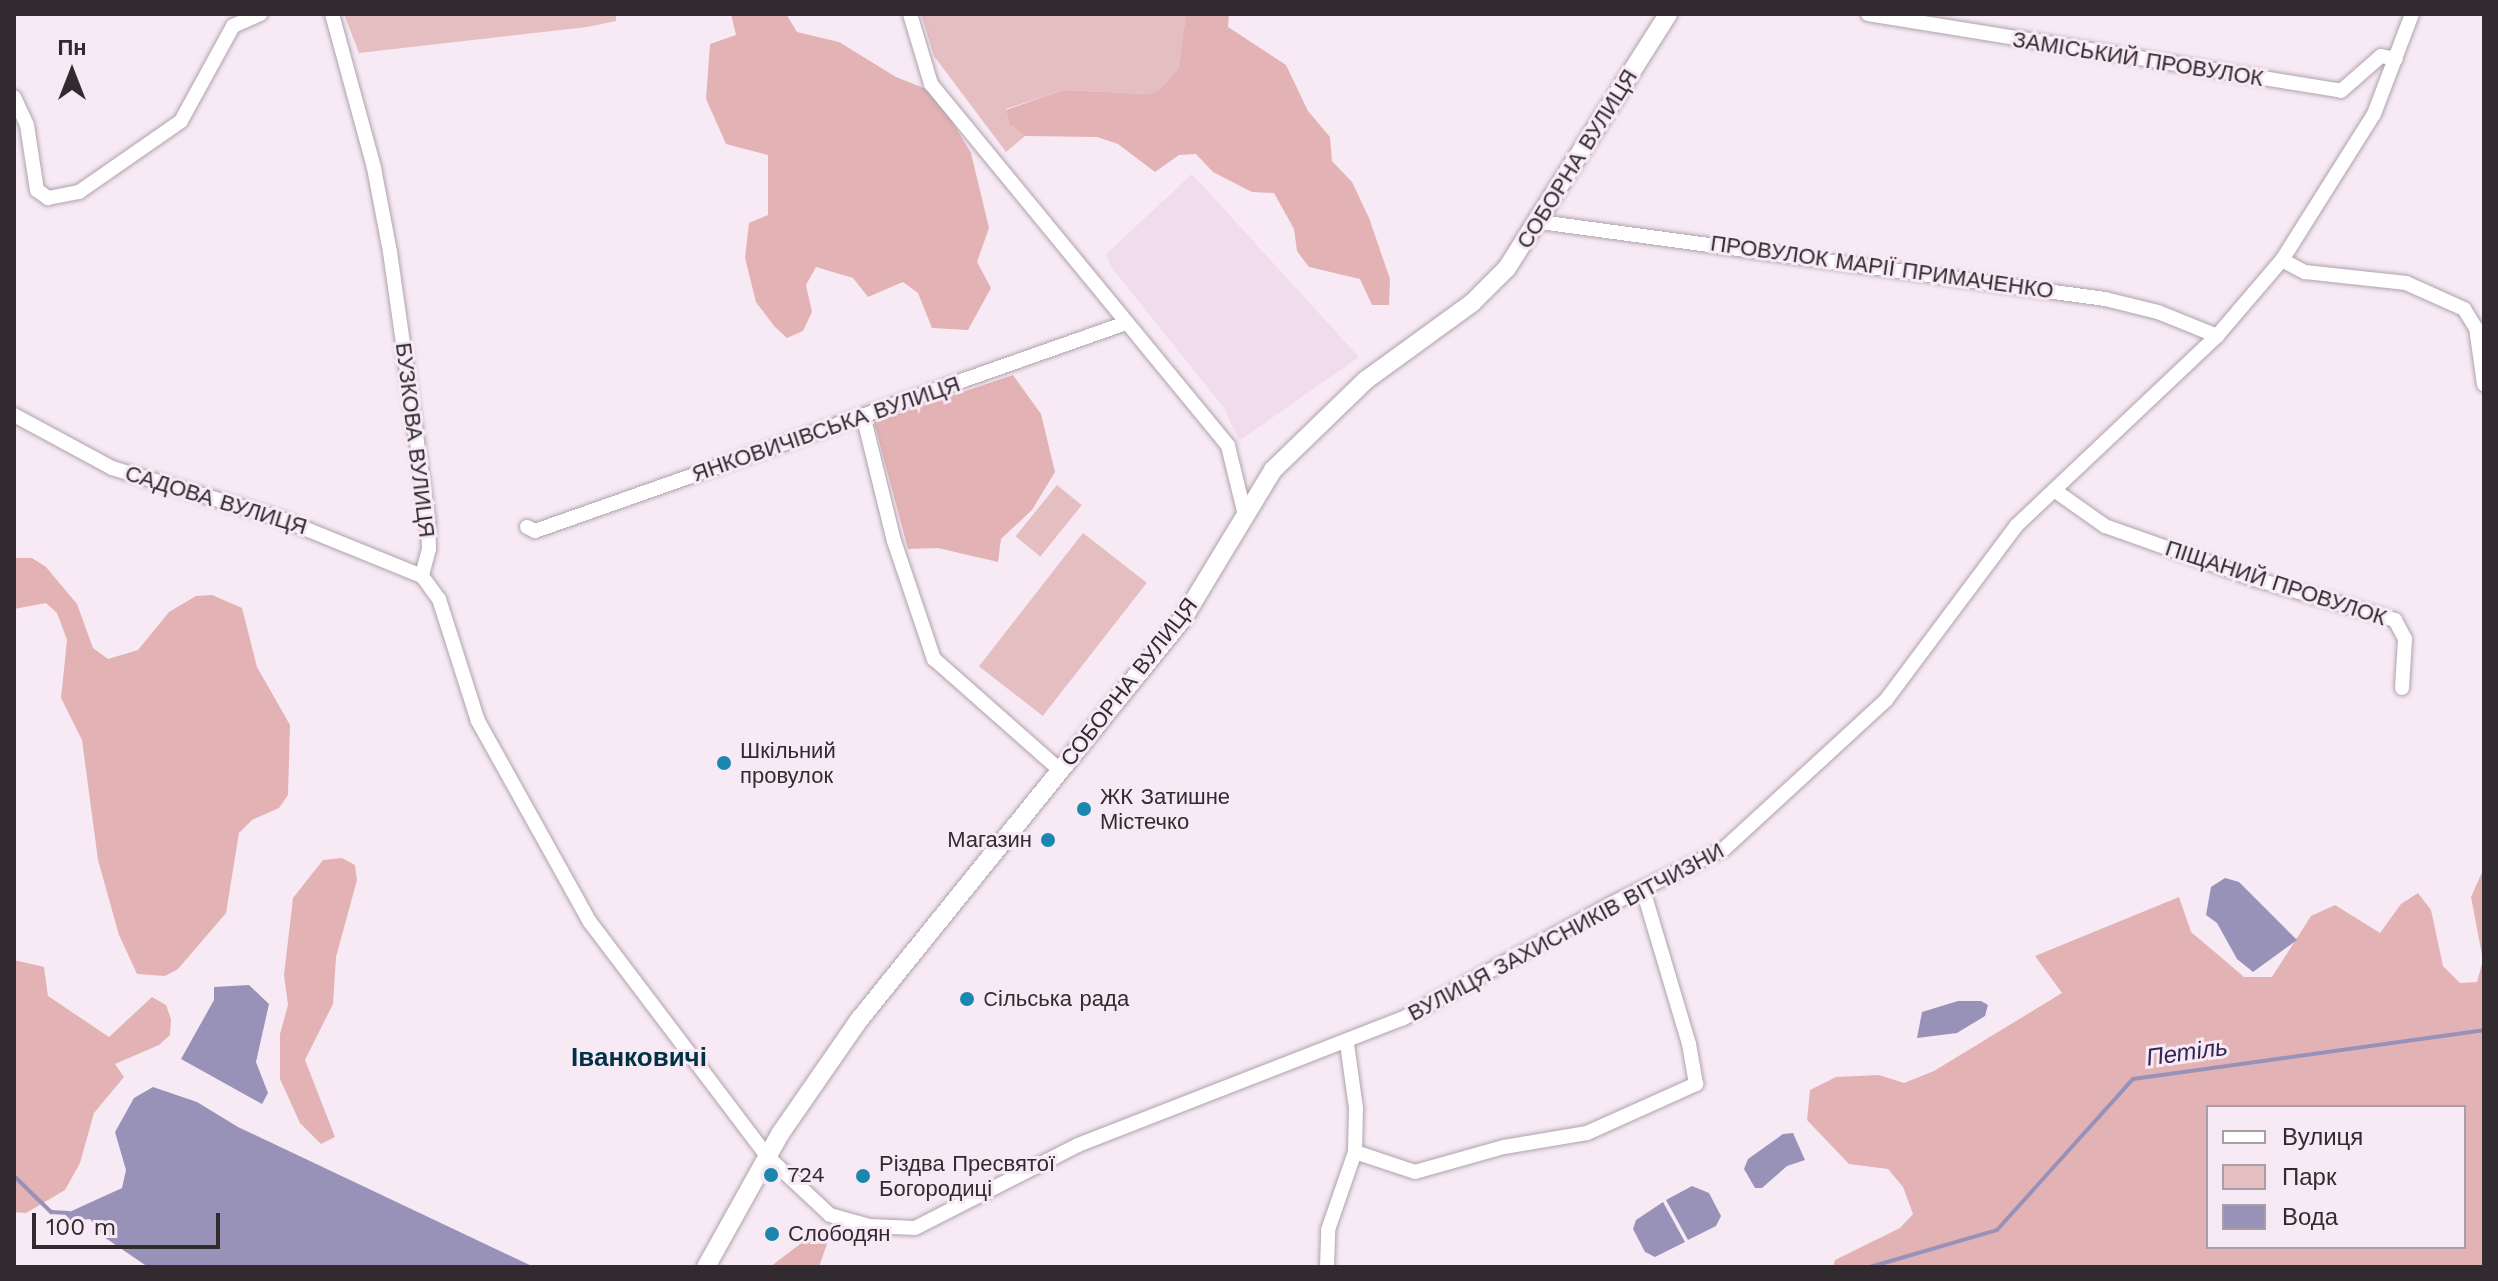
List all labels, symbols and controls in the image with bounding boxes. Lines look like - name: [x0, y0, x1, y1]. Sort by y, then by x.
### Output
- street label: ЗАМІСЬКИЙ ПРОВУЛОК: [2011, 26, 2265, 92]
- north arrow: [32, 32, 112, 112]
- text: Пн: [57, 35, 87, 60]
- street label: СОБОРНА ВУЛИЦЯ: [1511, 65, 1643, 253]
- street label: ПРОВУЛОК МАРІЇ ПРИМАЧЕНКО: [1709, 230, 2055, 304]
- street label: БУЗКОВА ВУЛИЦЯ: [390, 341, 440, 539]
- street label: ЯНКОВИЧІВСЬКА ВУЛИЦЯ: [689, 371, 963, 487]
- street label: САДОВА ВУЛИЦЯ: [122, 460, 310, 540]
- street label: ПІЩАНИЙ ПРОВУЛОК: [2162, 535, 2390, 631]
- street label: СОБОРНА ВУЛИЦЯ: [1055, 593, 1203, 771]
- place label: Шкільний провулок: [740, 737, 836, 788]
- marker: Шкільний провулок: [715, 754, 733, 772]
- place label: ЖК Затишне Містечко: [1100, 783, 1230, 834]
- marker: ЖК Затишне Містечко: [1075, 800, 1093, 818]
- place label: Магазин: [947, 827, 1032, 853]
- marker: Магазин: [1039, 831, 1057, 849]
- street label: ВУЛИЦЯ ЗАХИСНИКІВ ВІТЧИЗНИ: [1404, 837, 1728, 1027]
- place label: Cільська рада: [983, 986, 1129, 1012]
- marker: Cільська рада: [958, 990, 976, 1008]
- water label: Петіль: [2144, 1033, 2230, 1073]
- district label: Іванковичі: [571, 1042, 707, 1074]
- legend: [2206, 1105, 2466, 1249]
- text: Вулиця: [2282, 1123, 2363, 1151]
- place label: Різдва Пресвятої Богородиці: [879, 1150, 1055, 1202]
- place label: 724: [787, 1162, 825, 1188]
- text: Парк: [2282, 1163, 2336, 1191]
- marker: 724: [762, 1166, 780, 1184]
- marker: Різдва Пресвятої Богородиці: [854, 1167, 872, 1185]
- scale bar: [36, 1197, 224, 1247]
- text: Вода: [2282, 1203, 2338, 1231]
- text: 100 m: [46, 1213, 116, 1241]
- place label: Слободян: [788, 1221, 890, 1247]
- marker: Слободян: [763, 1225, 781, 1243]

